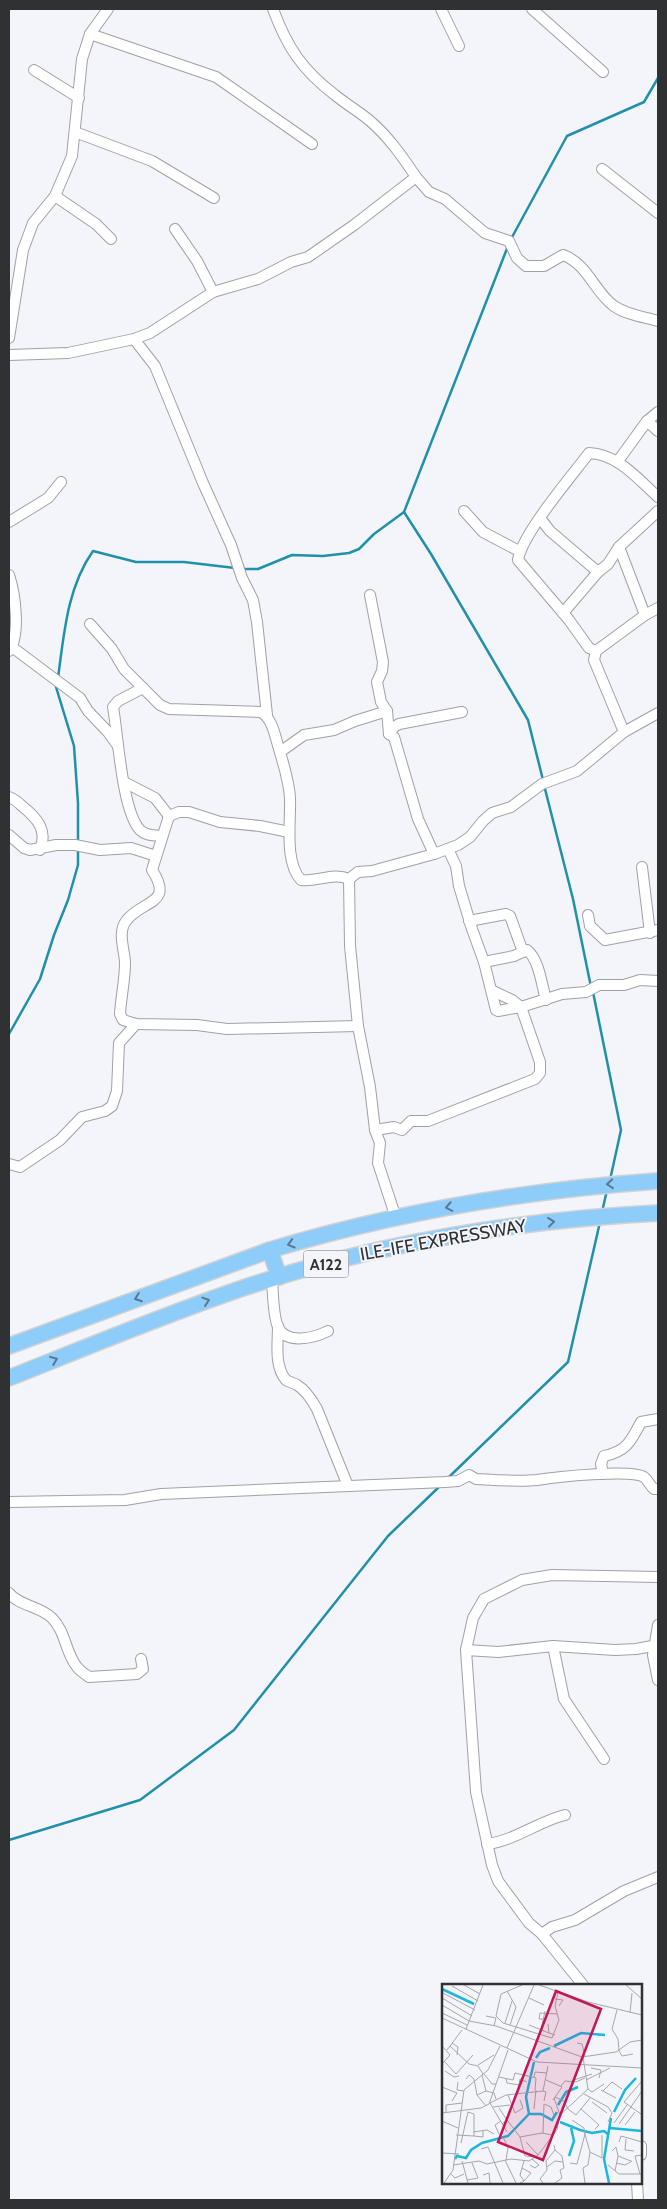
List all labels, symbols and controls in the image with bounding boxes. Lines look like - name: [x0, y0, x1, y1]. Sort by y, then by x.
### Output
- one-way arrow: [605, 1179, 613, 1190]
- one-way arrow: [444, 1201, 453, 1212]
- street label: ILE-IFE EXPRESSWAY: [358, 1214, 529, 1265]
- one-way arrow: [547, 1217, 555, 1228]
- one-way arrow: [287, 1238, 295, 1248]
- road number: A122: [304, 1250, 348, 1278]
- one-way arrow: [134, 1292, 142, 1302]
- one-way arrow: [201, 1297, 209, 1307]
- one-way arrow: [49, 1356, 58, 1366]
- inset map: [442, 1984, 642, 2184]

